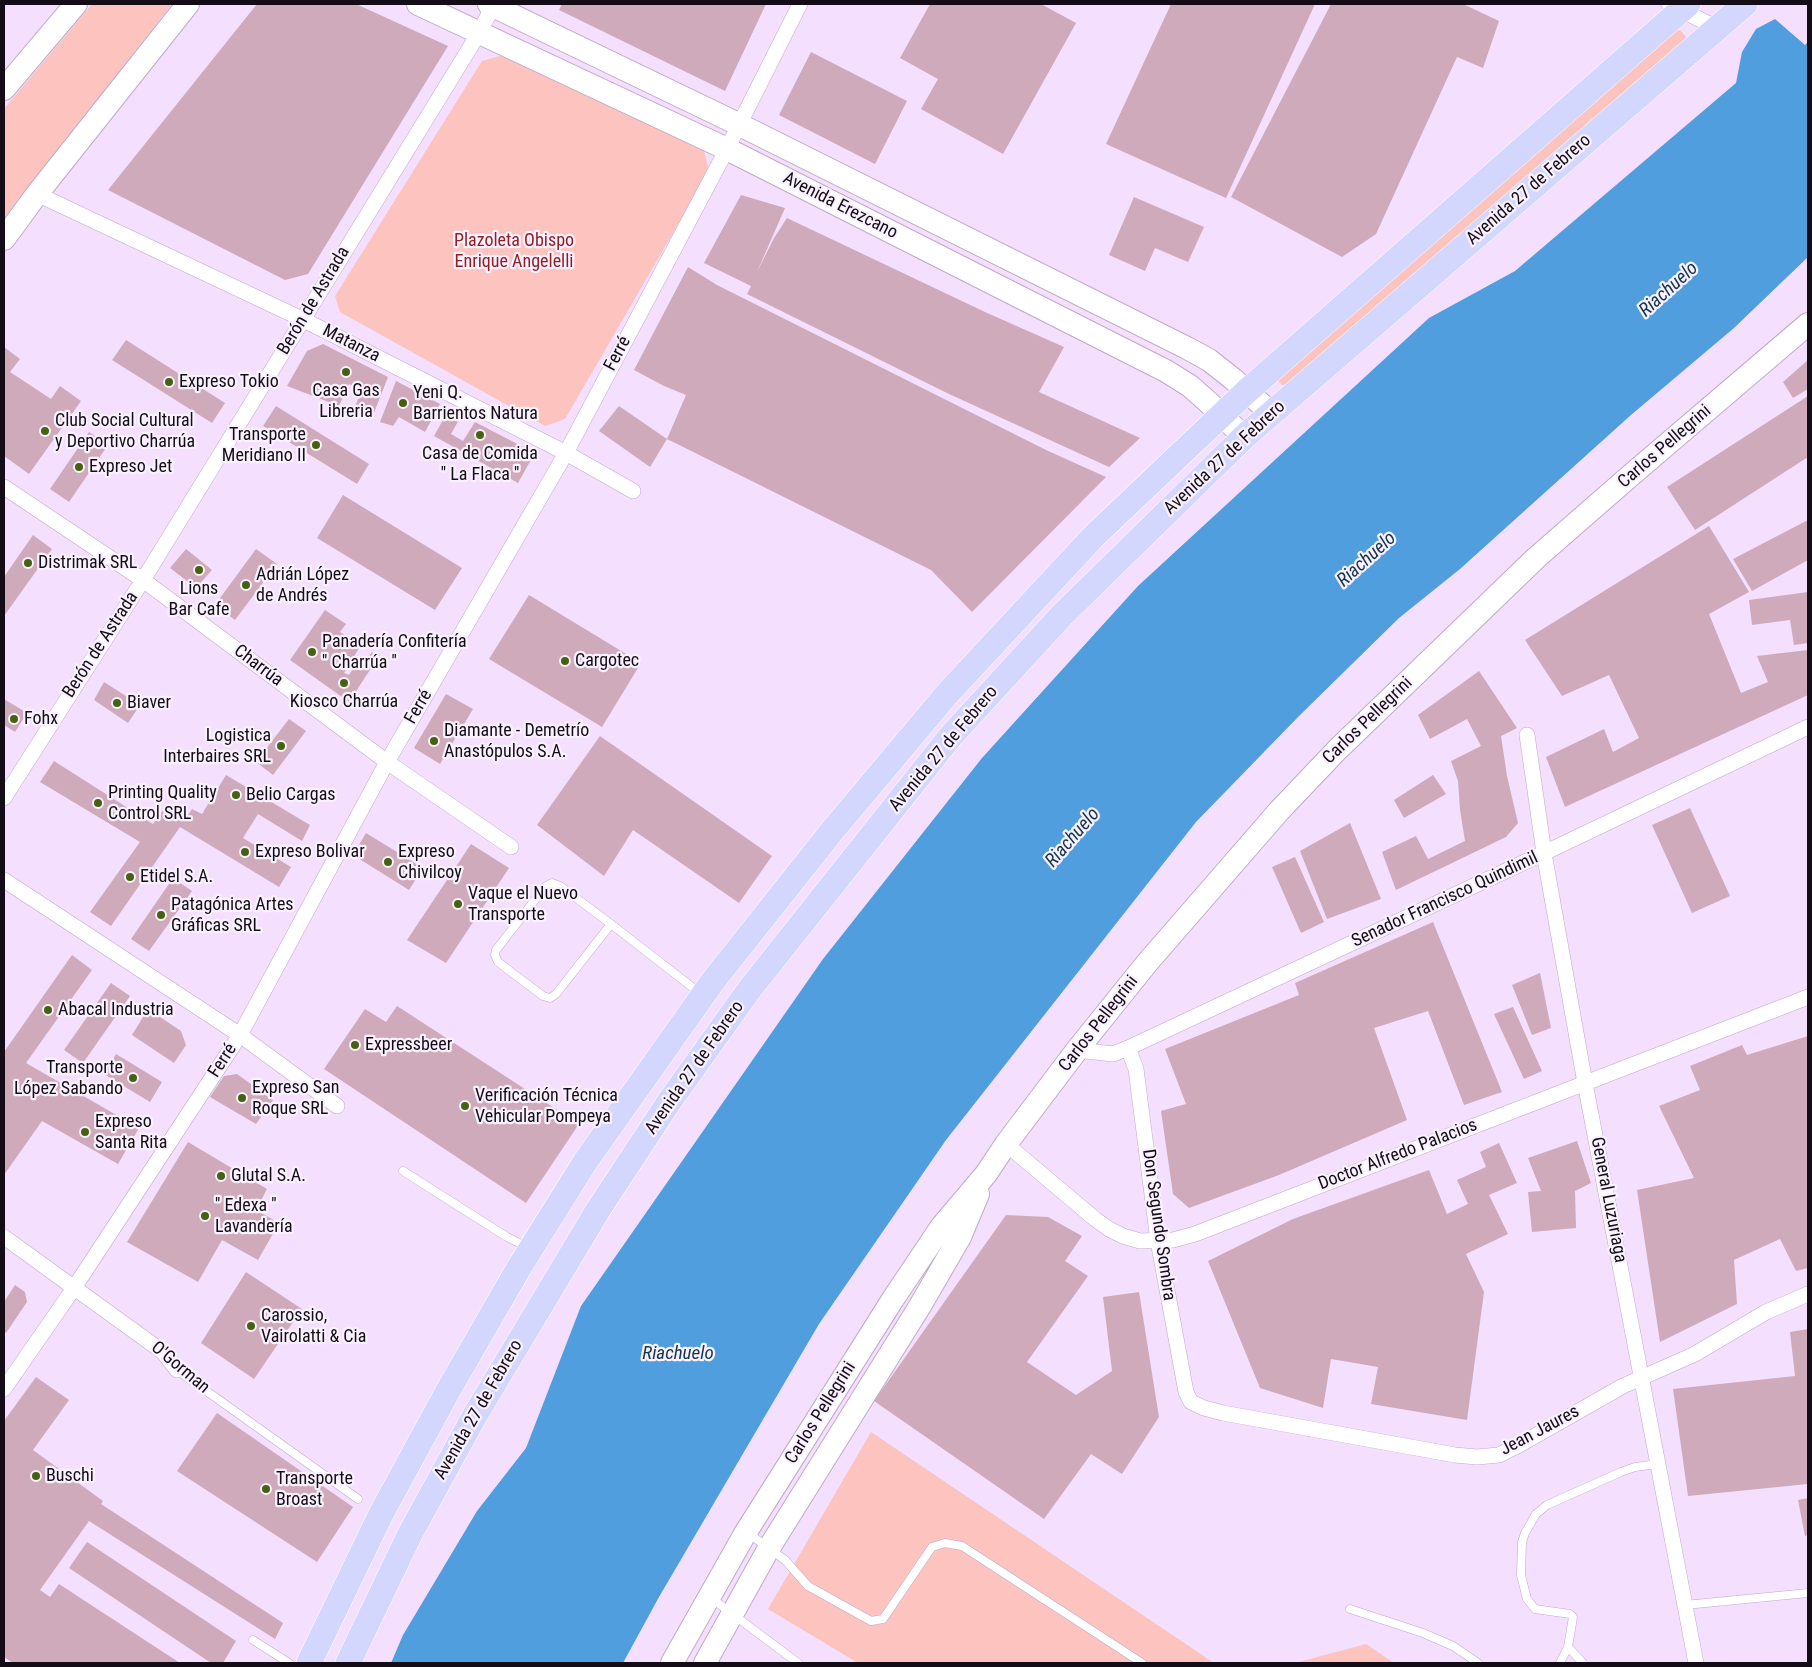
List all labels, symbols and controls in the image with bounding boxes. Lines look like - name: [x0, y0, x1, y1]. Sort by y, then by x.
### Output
- street label: Avenida 27 de Febrero: [1462, 130, 1596, 250]
- street label: Avenida Erezcano: [779, 168, 901, 244]
- park label: Plazoleta Obispo Enrique Angelelli: [454, 230, 574, 272]
- street label: Berón de Astrada: [273, 243, 355, 359]
- water label: Riachuelo: [1635, 258, 1703, 322]
- street label: Matanza: [319, 320, 383, 368]
- street label: Ferré: [600, 333, 636, 375]
- marker: Casa Gas Libreria: [340, 366, 352, 378]
- place label: Expreso Tokio: [179, 371, 279, 393]
- marker: Expreso Tokio: [163, 376, 175, 388]
- place label: Casa Gas Libreria: [312, 380, 380, 422]
- place label: Yeni Q. Barrientos Natura: [413, 382, 538, 424]
- street label: Avenida 27 de Febrero: [1160, 396, 1290, 520]
- marker: Yeni Q. Barrientos Natura: [397, 397, 409, 409]
- street label: Carlos Pellegrini: [1614, 401, 1716, 493]
- place label: Club Social Cultural y Deportivo Charrúa: [55, 410, 195, 452]
- place label: Transporte Meridiano II: [222, 424, 306, 466]
- marker: Club Social Cultural y Deportivo Charrúa: [39, 425, 51, 437]
- marker: Casa de Comida '' La Flaca '': [474, 429, 486, 441]
- marker: Transporte Meridiano II: [310, 439, 322, 451]
- place label: Casa de Comida '' La Flaca '': [422, 443, 538, 486]
- place label: Expreso Jet: [89, 456, 172, 478]
- marker: Expreso Jet: [73, 461, 85, 473]
- water label: Riachuelo: [1333, 528, 1401, 592]
- place label: Distrimak SRL: [38, 552, 137, 574]
- marker: Distrimak SRL: [22, 557, 34, 569]
- marker: Lions Bar Cafe: [193, 564, 205, 576]
- place label: Adrián López de Andrés: [256, 564, 349, 606]
- place label: Lions Bar Cafe: [169, 578, 229, 620]
- marker: Adrián López de Andrés: [240, 579, 252, 591]
- street label: Berón de Astrada: [59, 588, 143, 702]
- place label: Panadería Confitería '' Charrúa '': [322, 631, 467, 674]
- street label: Charrúa: [229, 641, 287, 691]
- marker: Panadería Confitería '' Charrúa '': [306, 646, 318, 658]
- place label: Cargotec: [575, 650, 639, 672]
- marker: Cargotec: [559, 655, 571, 667]
- street label: Carlos Pellegrini: [1319, 673, 1417, 769]
- marker: Kiosco Charrúa: [338, 677, 350, 689]
- street label: Avenida 27 de Febrero: [885, 682, 1003, 816]
- street label: Ferré: [401, 686, 437, 728]
- place label: Kiosco Charrúa: [290, 691, 398, 713]
- place label: Biaver: [127, 692, 171, 714]
- marker: Biaver: [111, 697, 123, 709]
- place label: Fohx: [24, 708, 58, 730]
- marker: Fohx: [8, 713, 20, 725]
- place label: Diamante - Demetrío Anastópulos S.A.: [444, 720, 589, 762]
- place label: Logistica Interbaires SRL: [163, 725, 271, 768]
- marker: Diamante - Demetrío Anastópulos S.A.: [428, 735, 440, 747]
- marker: Logistica Interbaires SRL: [275, 740, 287, 752]
- place label: Printing Quality Control SRL: [108, 782, 217, 824]
- place label: Belio Cargas: [246, 784, 336, 806]
- marker: Belio Cargas: [230, 789, 242, 801]
- marker: Printing Quality Control SRL: [92, 797, 104, 809]
- water label: Riachuelo: [1041, 804, 1105, 872]
- place label: Expreso Bolivar: [255, 841, 365, 863]
- place label: Expreso Chivilcoy: [398, 841, 462, 884]
- marker: Expreso Bolivar: [239, 846, 251, 858]
- street label: Senador Francisco Quindimil: [1348, 847, 1542, 953]
- marker: Expreso Chivilcoy: [382, 856, 394, 868]
- place label: Etidel S.A.: [140, 866, 213, 888]
- marker: Etidel S.A.: [124, 871, 136, 883]
- place label: Vaque el Nuevo Transporte: [468, 883, 578, 926]
- place label: Patagónica Artes Gráficas SRL: [171, 894, 294, 936]
- marker: Vaque el Nuevo Transporte: [452, 898, 464, 910]
- marker: Patagónica Artes Gráficas SRL: [155, 909, 167, 921]
- street label: Carlos Pellegrini: [1055, 972, 1143, 1076]
- street label: Avenida 27 de Febrero: [641, 997, 749, 1139]
- place label: Abacal Industria: [58, 999, 174, 1021]
- marker: Abacal Industria: [42, 1004, 54, 1016]
- place label: Expressbeer: [365, 1034, 452, 1056]
- marker: Expressbeer: [349, 1039, 361, 1051]
- street label: Ferré: [204, 1040, 242, 1082]
- place label: Transporte López Sabando: [14, 1057, 123, 1100]
- marker: Transporte López Sabando: [127, 1072, 139, 1084]
- place label: Expreso San Roque SRL: [252, 1077, 340, 1120]
- place label: Verificación Técnica Vehicular Pompeya: [475, 1085, 618, 1128]
- marker: Expreso San Roque SRL: [236, 1092, 248, 1104]
- marker: Verificación Técnica Vehicular Pompeya: [459, 1100, 471, 1112]
- place label: Expreso Santa Rita: [95, 1111, 167, 1154]
- street label: Doctor Alfredo Palacios: [1316, 1115, 1480, 1195]
- marker: Expreso Santa Rita: [79, 1126, 91, 1138]
- street label: General Luzuriaga: [1585, 1135, 1631, 1265]
- street label: Don Segundo Sombra: [1137, 1148, 1179, 1302]
- place label: Glutal S.A.: [231, 1165, 306, 1187]
- marker: Glutal S.A.: [215, 1170, 227, 1182]
- place label: '' Edexa '' Lavandería: [215, 1195, 293, 1238]
- marker: '' Edexa '' Lavandería: [199, 1210, 211, 1222]
- place label: Carossio, Vairolatti & Cia: [261, 1305, 366, 1348]
- marker: Carossio, Vairolatti & Cia: [245, 1320, 257, 1332]
- street label: Avenida 27 de Febrero: [430, 1336, 528, 1484]
- street label: O'Gorman: [146, 1337, 214, 1399]
- water label: Riachuelo: [642, 1343, 714, 1365]
- street label: Carlos Pellegrini: [781, 1358, 861, 1468]
- street label: Jean Jaures: [1497, 1401, 1583, 1461]
- place label: Buschi: [46, 1465, 94, 1487]
- place label: Transporte Broast: [276, 1468, 353, 1510]
- marker: Buschi: [30, 1470, 42, 1482]
- marker: Transporte Broast: [260, 1483, 272, 1495]

